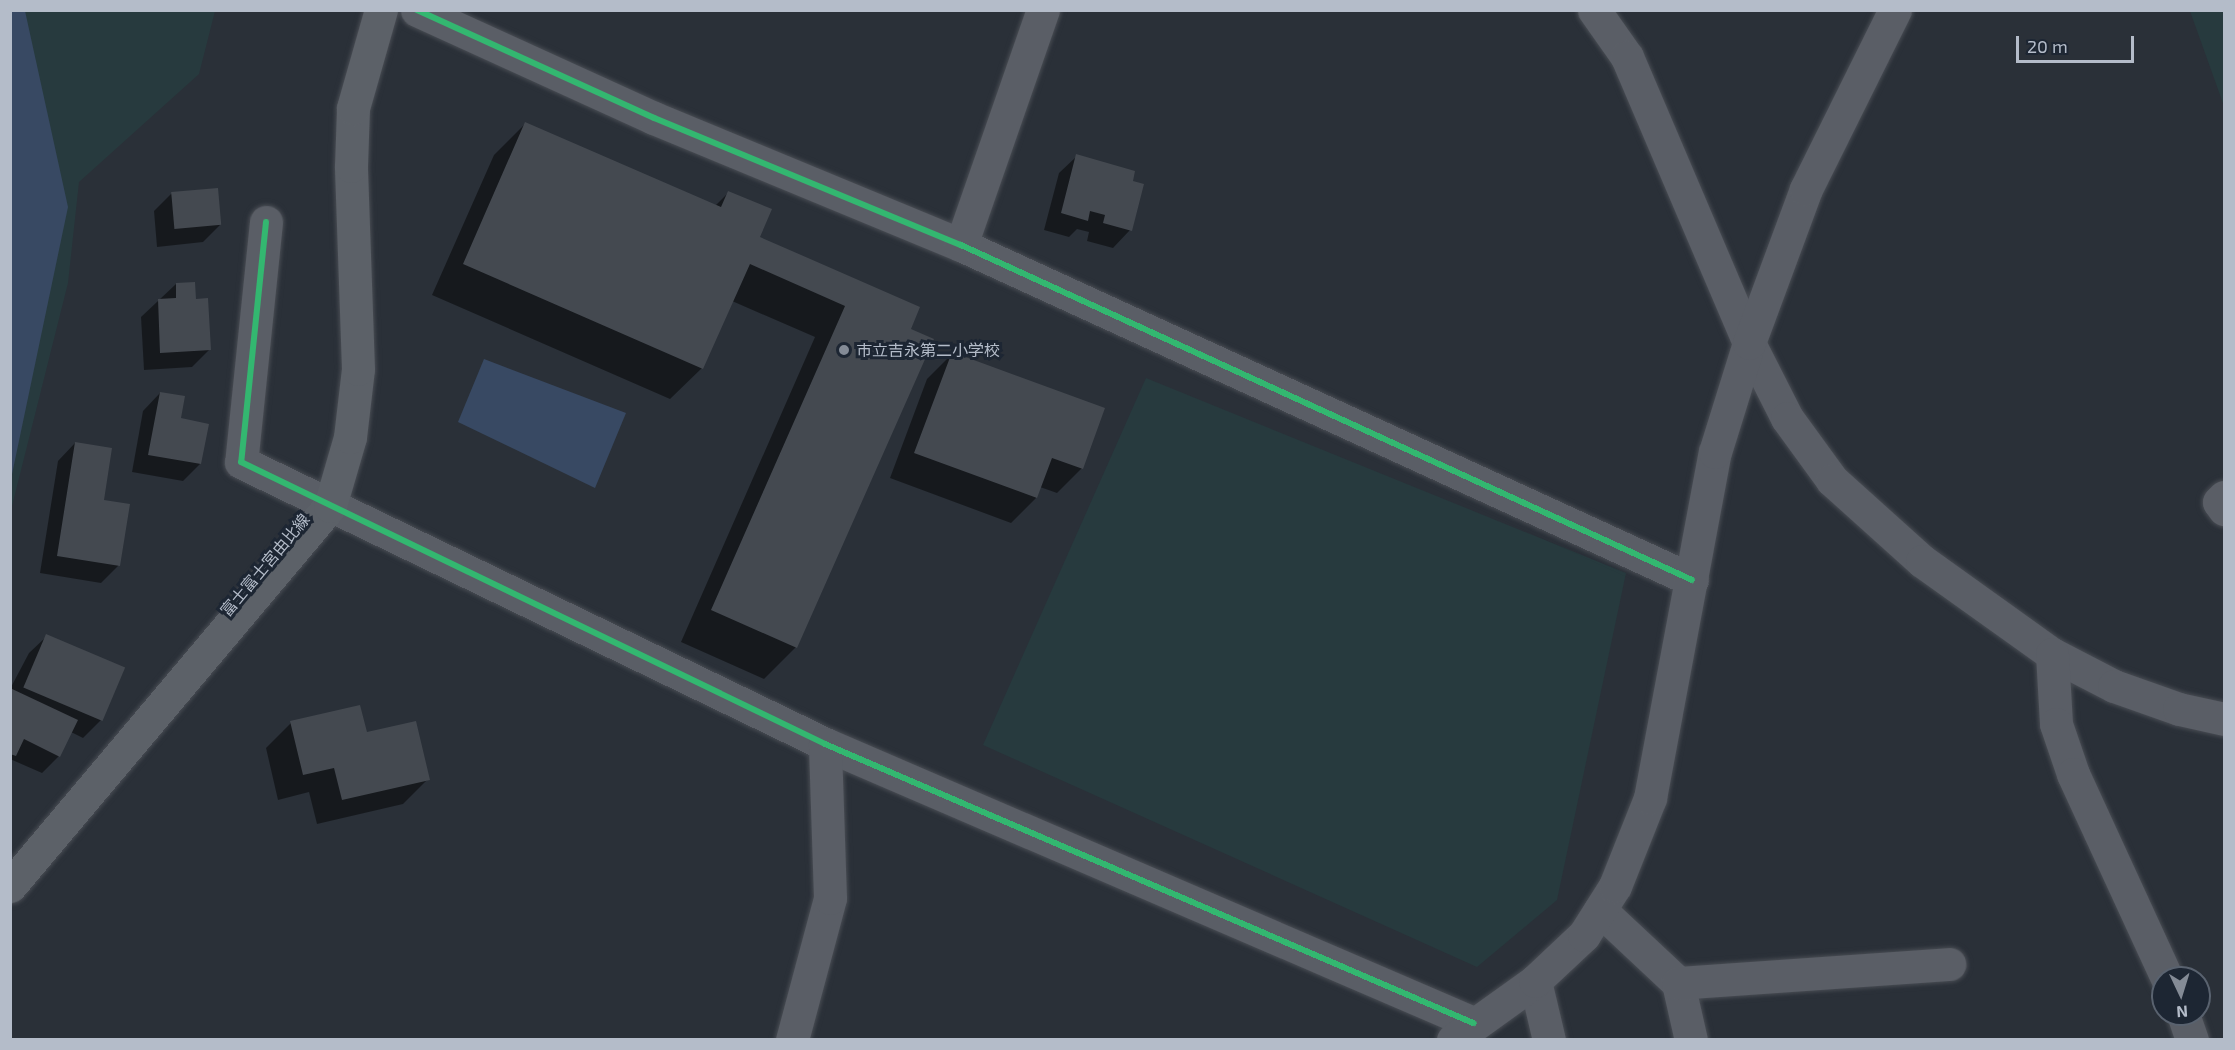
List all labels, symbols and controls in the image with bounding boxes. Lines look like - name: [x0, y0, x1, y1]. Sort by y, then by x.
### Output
- scale bar: [2019, 24, 2138, 62]
- text: 20 m: [2027, 35, 2068, 57]
- place label: 市立吉永第二小学校: [856, 340, 1000, 360]
- marker: 市立吉永第二小学校: [837, 343, 851, 357]
- street label: 富士富士宮由比線: [217, 510, 313, 620]
- north arrow: [2151, 966, 2211, 1026]
- text: N: [2176, 1003, 2189, 1022]

